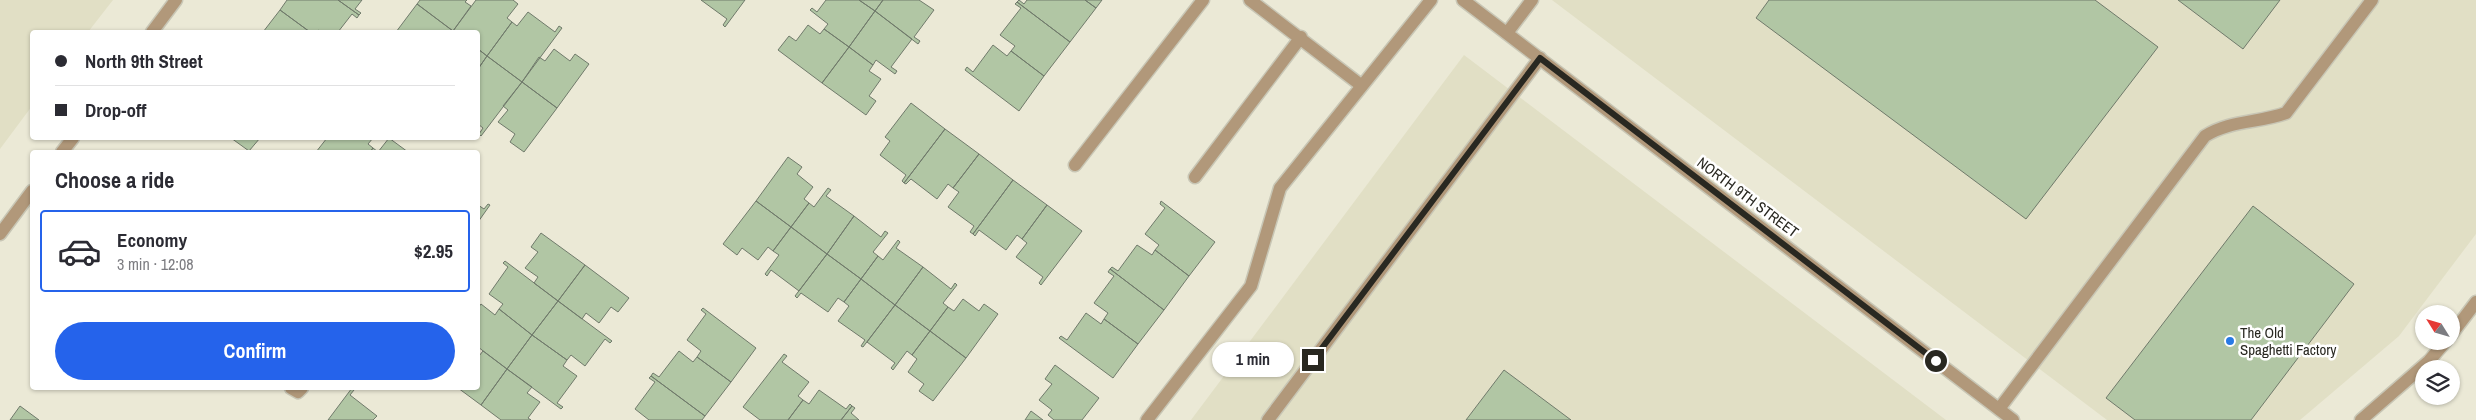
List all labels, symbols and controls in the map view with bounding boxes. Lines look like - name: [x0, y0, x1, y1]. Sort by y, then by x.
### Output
- text: North 9th Street: [85, 48, 203, 74]
- text: Drop-off: [85, 97, 146, 123]
- street label: NORTH 9TH STREET: [1693, 152, 1803, 242]
- text: Choose a ride: [55, 165, 174, 195]
- text: Economy: [117, 227, 187, 253]
- icon: car: [57, 229, 102, 274]
- text: $2.95: [414, 238, 453, 264]
- text: 3 min · 12:08: [117, 253, 194, 275]
- north arrow: [2415, 305, 2460, 350]
- map controls: [2415, 305, 2460, 405]
- button: Confirm: [55, 322, 455, 380]
- place label: The Old Spaghetti Factory: [2240, 322, 2337, 360]
- marker: The Old Spaghetti Factory: [2224, 335, 2236, 347]
- callout: 1 min: [1213, 342, 1296, 378]
- text: 1 min: [1236, 348, 1270, 370]
- route end: [1302, 349, 1324, 371]
- route start: [1925, 350, 1947, 372]
- button: layers: [2415, 360, 2460, 405]

